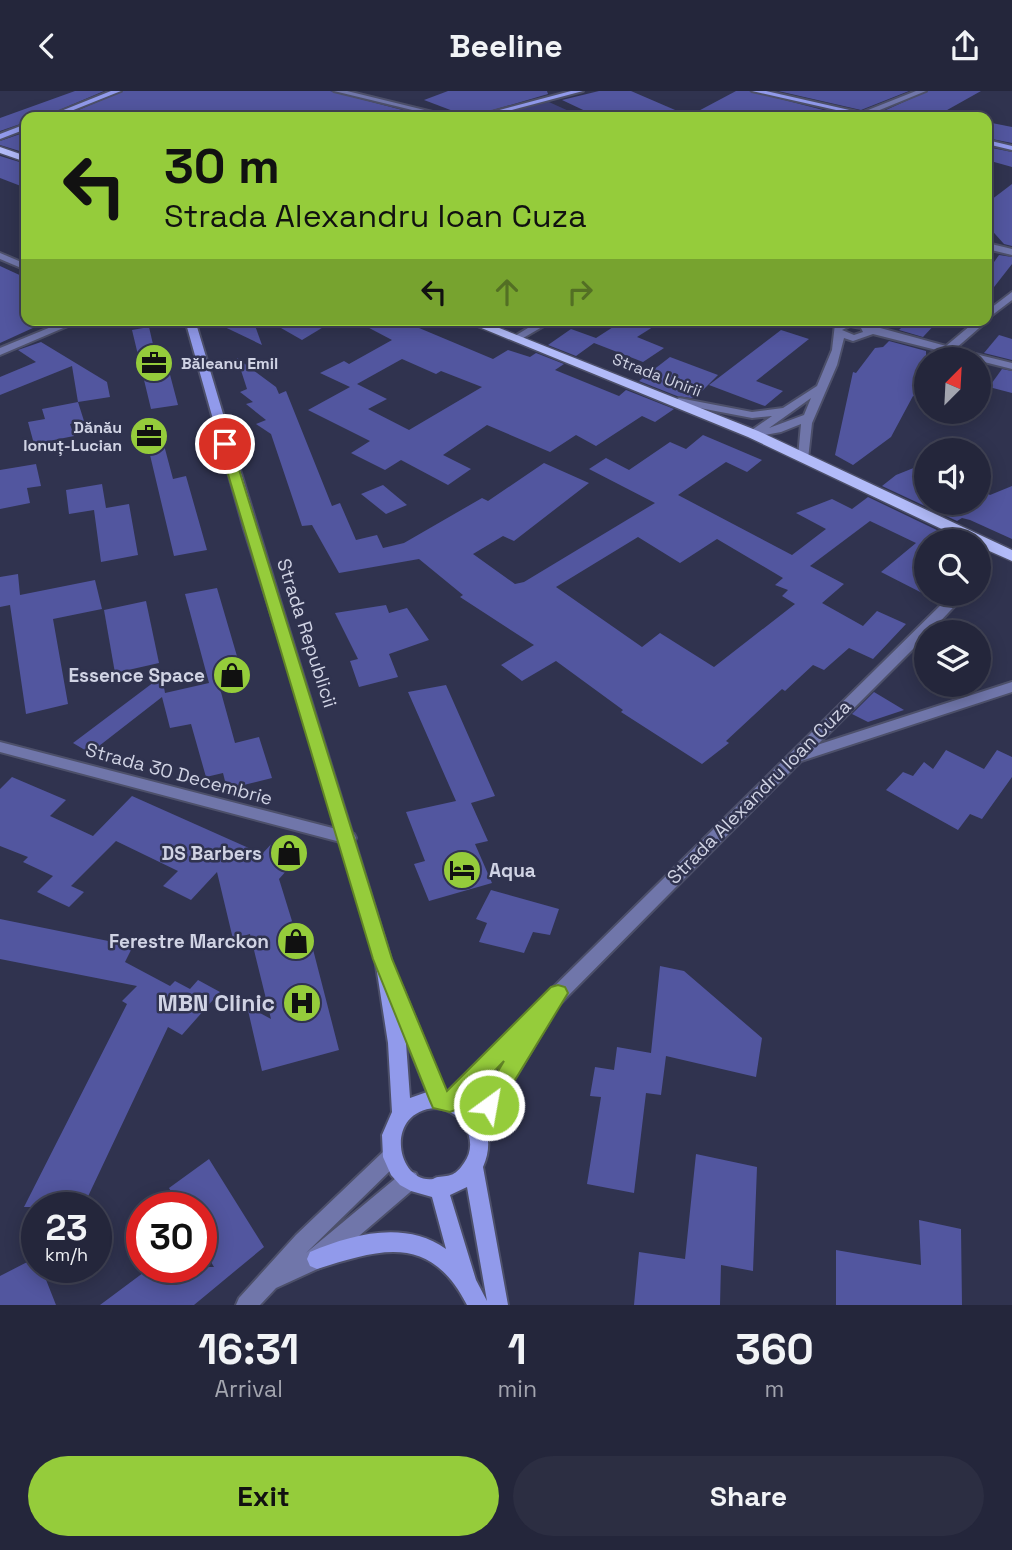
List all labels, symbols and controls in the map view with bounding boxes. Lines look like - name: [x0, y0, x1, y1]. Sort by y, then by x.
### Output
- text: Beeline: [449, 26, 563, 66]
- icon: back: [28, 27, 66, 65]
- icon: share: [946, 27, 984, 65]
- text: 30 m: [164, 135, 280, 197]
- icon: left: [49, 140, 140, 231]
- text: Strada Alexandru Ioan Cuza: [164, 196, 587, 236]
- icon: left: [415, 273, 453, 311]
- icon: ahead: [488, 273, 526, 311]
- icon: right: [561, 273, 599, 311]
- office icon: Băleanu Emil: [133, 342, 175, 384]
- north arrow: [914, 347, 990, 423]
- map controls: [914, 347, 991, 697]
- street label: Strada Unirii: [609, 348, 705, 402]
- place label: Băleanu Emil: [181, 353, 278, 374]
- pin: [195, 414, 255, 474]
- office icon: Dănău Ionuț-Lucian: [128, 415, 170, 457]
- place label: Dănău Ionuț-Lucian: [23, 417, 122, 456]
- icon: arrive: [206, 425, 244, 463]
- button: sound: [914, 438, 991, 515]
- button: search: [914, 529, 991, 606]
- street label: Strada Republicii: [271, 555, 343, 711]
- button: layers: [914, 620, 991, 697]
- shop icon: Essence Space: [211, 654, 253, 696]
- place label: Essence Space: [68, 663, 205, 688]
- street label: Strada Alexandru Ioan Cuza: [661, 694, 857, 890]
- street label: Strada 30 Decembrie: [83, 737, 275, 811]
- shop icon: DS Barbers: [268, 832, 310, 874]
- place label: DS Barbers: [162, 841, 262, 866]
- hotel icon: Aqua: [441, 849, 483, 891]
- place label: Aqua: [489, 858, 536, 883]
- shop icon: Ferestre Marckon: [275, 920, 317, 962]
- place label: Ferestre Marckon: [109, 929, 269, 954]
- hospital icon: MBN Clinic: [281, 982, 323, 1024]
- place label: MBN Clinic: [157, 988, 275, 1018]
- position arrow: [452, 1068, 526, 1142]
- speed limit sign: 30: [126, 1192, 217, 1283]
- text: 23: [45, 1206, 88, 1250]
- text: km/h: [45, 1243, 88, 1266]
- text: 16:31: [198, 1323, 299, 1376]
- text: 1: [508, 1323, 527, 1376]
- text: 360: [735, 1323, 814, 1376]
- text: Arrival: [215, 1374, 283, 1404]
- text: min: [497, 1374, 537, 1404]
- text: m: [765, 1374, 784, 1404]
- button: Exit: [28, 1456, 499, 1536]
- button: Share: [513, 1456, 984, 1536]

